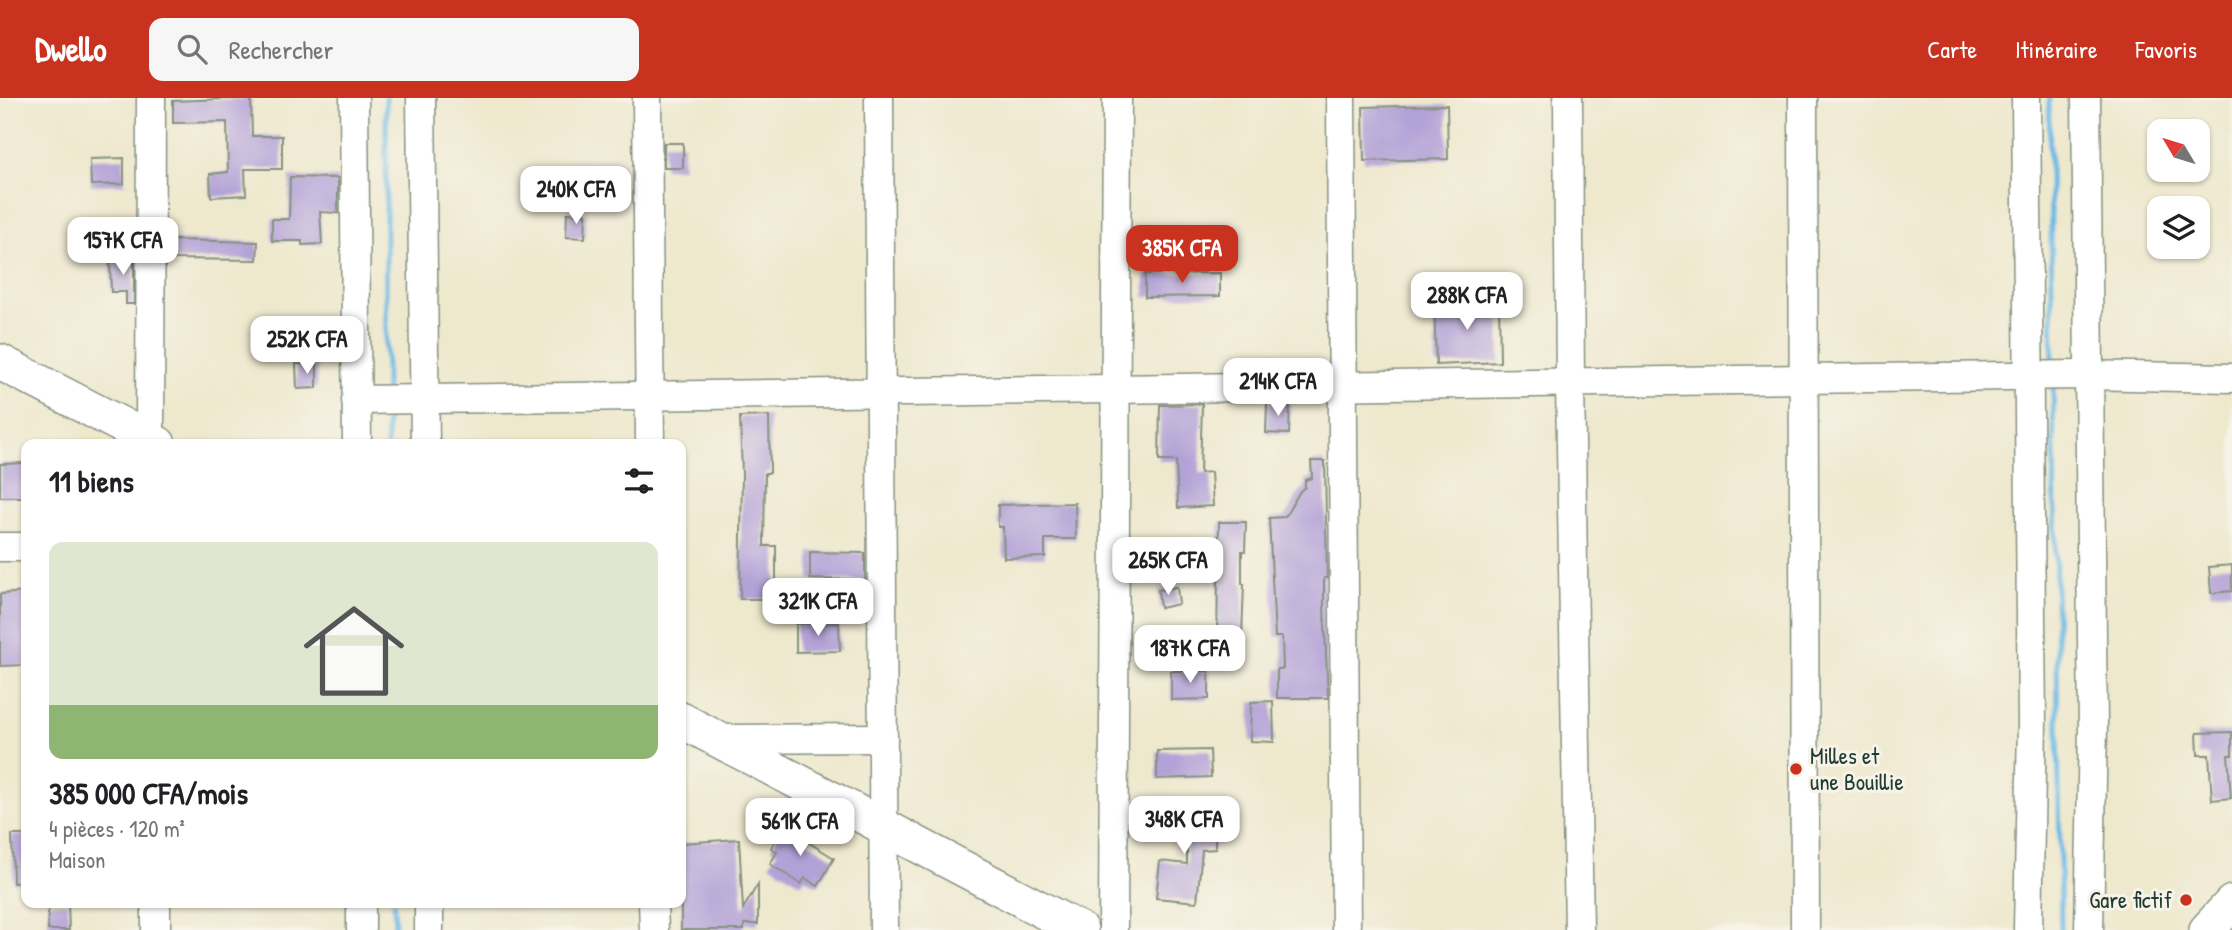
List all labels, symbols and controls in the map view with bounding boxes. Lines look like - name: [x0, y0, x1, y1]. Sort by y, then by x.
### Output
- search box: [149, 18, 639, 81]
- text: Dwello: [35, 27, 107, 71]
- icon: search: [173, 30, 211, 68]
- text: Rechercher: [229, 32, 334, 67]
- text: Carte: [1927, 33, 1977, 65]
- text: Itinéraire: [2015, 33, 2097, 65]
- text: Favoris: [2135, 33, 2197, 65]
- north arrow: [2147, 119, 2210, 182]
- map controls: [2147, 119, 2210, 259]
- pin: 240K CFA: [504, 166, 648, 226]
- text: 240K CFA: [536, 173, 616, 204]
- button: layers: [2147, 196, 2210, 259]
- pin: 157K CFA: [51, 218, 195, 277]
- text: 157K CFA: [83, 224, 163, 255]
- pin: 385K CFA: [1110, 226, 1254, 285]
- text: 385K CFA: [1142, 232, 1222, 263]
- pin: 288K CFA: [1395, 272, 1539, 332]
- text: 288K CFA: [1427, 279, 1507, 310]
- pin: 252K CFA: [235, 316, 379, 376]
- text: 252K CFA: [266, 323, 348, 354]
- pin: 214K CFA: [1206, 358, 1350, 418]
- text: 214K CFA: [1239, 365, 1317, 396]
- text: 11 biens: [49, 461, 134, 501]
- icon: filters: [620, 462, 658, 500]
- pin: 265K CFA: [1096, 538, 1240, 597]
- text: 265K CFA: [1128, 544, 1208, 575]
- pin: 321K CFA: [746, 578, 890, 638]
- text: 321K CFA: [778, 585, 858, 616]
- icon: home: [291, 588, 417, 714]
- pin: 187K CFA: [1118, 626, 1262, 685]
- text: 187K CFA: [1150, 632, 1230, 663]
- place label: Milles et une Bouillie: [1810, 740, 1904, 797]
- marker: Milles et une Bouillie: [1788, 761, 1804, 777]
- text: 385 000 CFA/mois: [49, 773, 248, 813]
- pin: 348K CFA: [1112, 796, 1256, 856]
- pin: 561K CFA: [728, 798, 872, 858]
- text: 348K CFA: [1145, 803, 1223, 834]
- text: 561K CFA: [761, 805, 839, 836]
- text: 4 pièces · 120 m²: [49, 813, 185, 844]
- text: Maison: [49, 844, 105, 875]
- place label: Gare fictif: [2089, 884, 2173, 915]
- marker: Gare fictif: [2178, 892, 2194, 908]

